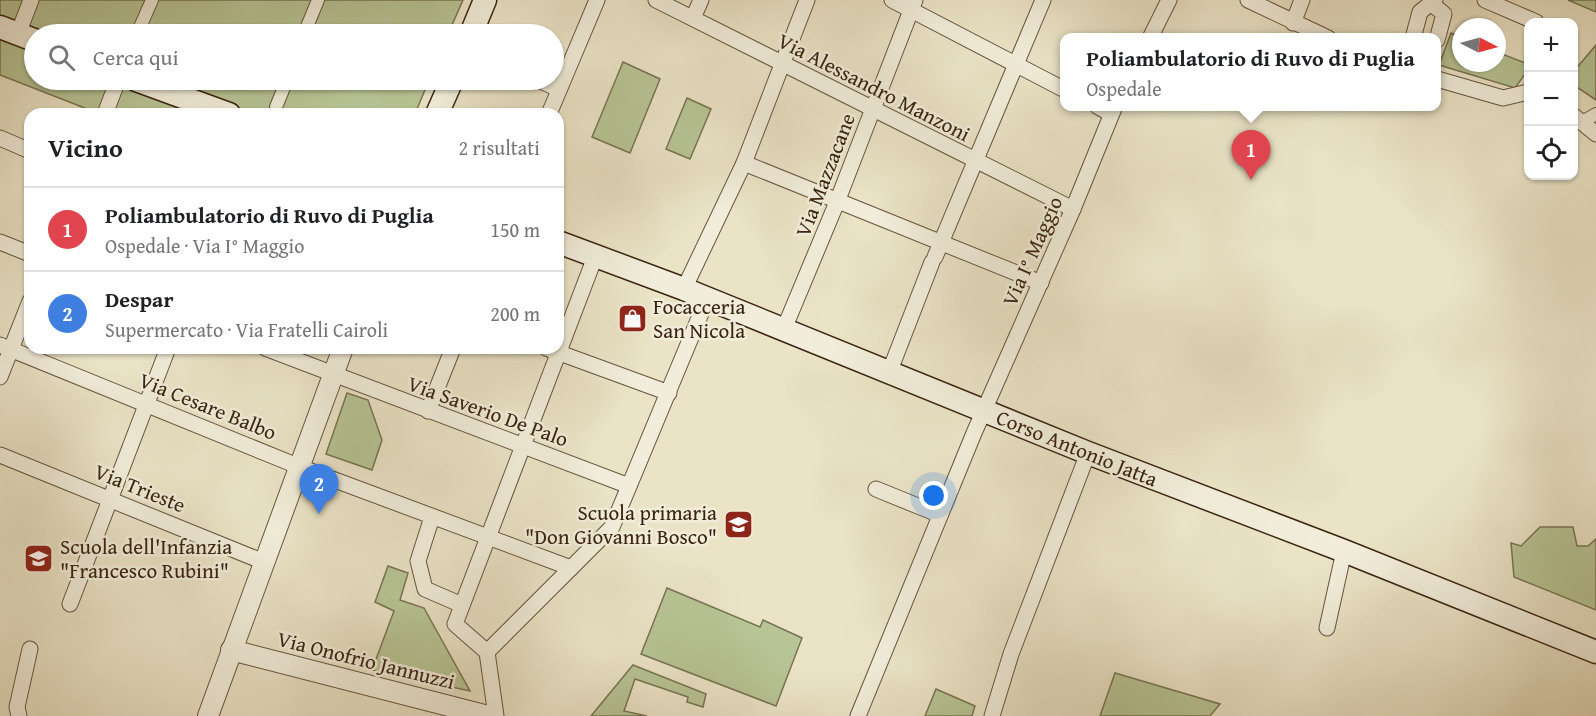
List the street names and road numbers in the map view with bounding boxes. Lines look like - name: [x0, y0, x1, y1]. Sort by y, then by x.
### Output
- street label: Via Alessandro Manzoni: [772, 25, 976, 149]
- street label: Via Mazzacane: [787, 108, 863, 241]
- street label: Via I° Maggio: [994, 191, 1070, 311]
- street label: Via Cesare Balbo: [135, 364, 281, 448]
- street label: Via Saverio De Palo: [403, 368, 573, 454]
- street label: Corso Antonio Jatta: [992, 402, 1162, 495]
- street label: Via Trieste: [90, 456, 190, 520]
- street label: Via Onofrio Jannuzzi: [274, 623, 458, 697]

